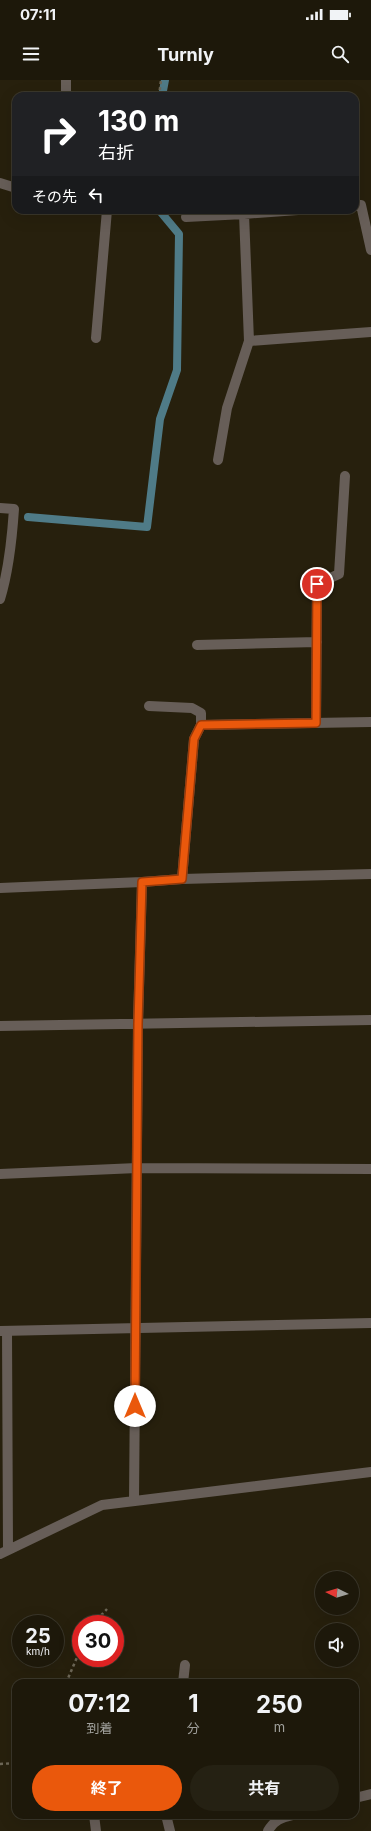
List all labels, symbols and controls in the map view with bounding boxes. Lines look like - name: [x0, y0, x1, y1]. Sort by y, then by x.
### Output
- text: 07:11: [20, 5, 56, 24]
- icon: menu: [20, 43, 42, 65]
- icon: search: [329, 43, 351, 65]
- text: Turnly: [157, 44, 214, 65]
- text: 130 m: [98, 104, 179, 138]
- icon: right: [32, 108, 84, 160]
- text: 右折: [98, 142, 134, 163]
- icon: left: [85, 184, 107, 206]
- text: その先: [32, 187, 77, 206]
- pin: [300, 567, 334, 601]
- icon: arrive: [306, 573, 328, 595]
- position arrow: [114, 1385, 156, 1427]
- north arrow: [315, 1571, 359, 1615]
- map controls: [315, 1571, 359, 1667]
- speed limit sign: 30: [72, 1615, 124, 1667]
- button: sound: [315, 1623, 359, 1667]
- text: 25: [25, 1624, 51, 1648]
- text: km/h: [26, 1645, 50, 1657]
- text: 07:12: [68, 1689, 131, 1718]
- text: 1: [188, 1689, 199, 1718]
- text: 250: [256, 1690, 303, 1719]
- text: m: [274, 1719, 285, 1735]
- text: 到着: [86, 1720, 112, 1736]
- text: 分: [187, 1720, 200, 1736]
- button: 終了: [32, 1765, 182, 1811]
- button: 共有: [190, 1765, 339, 1811]

